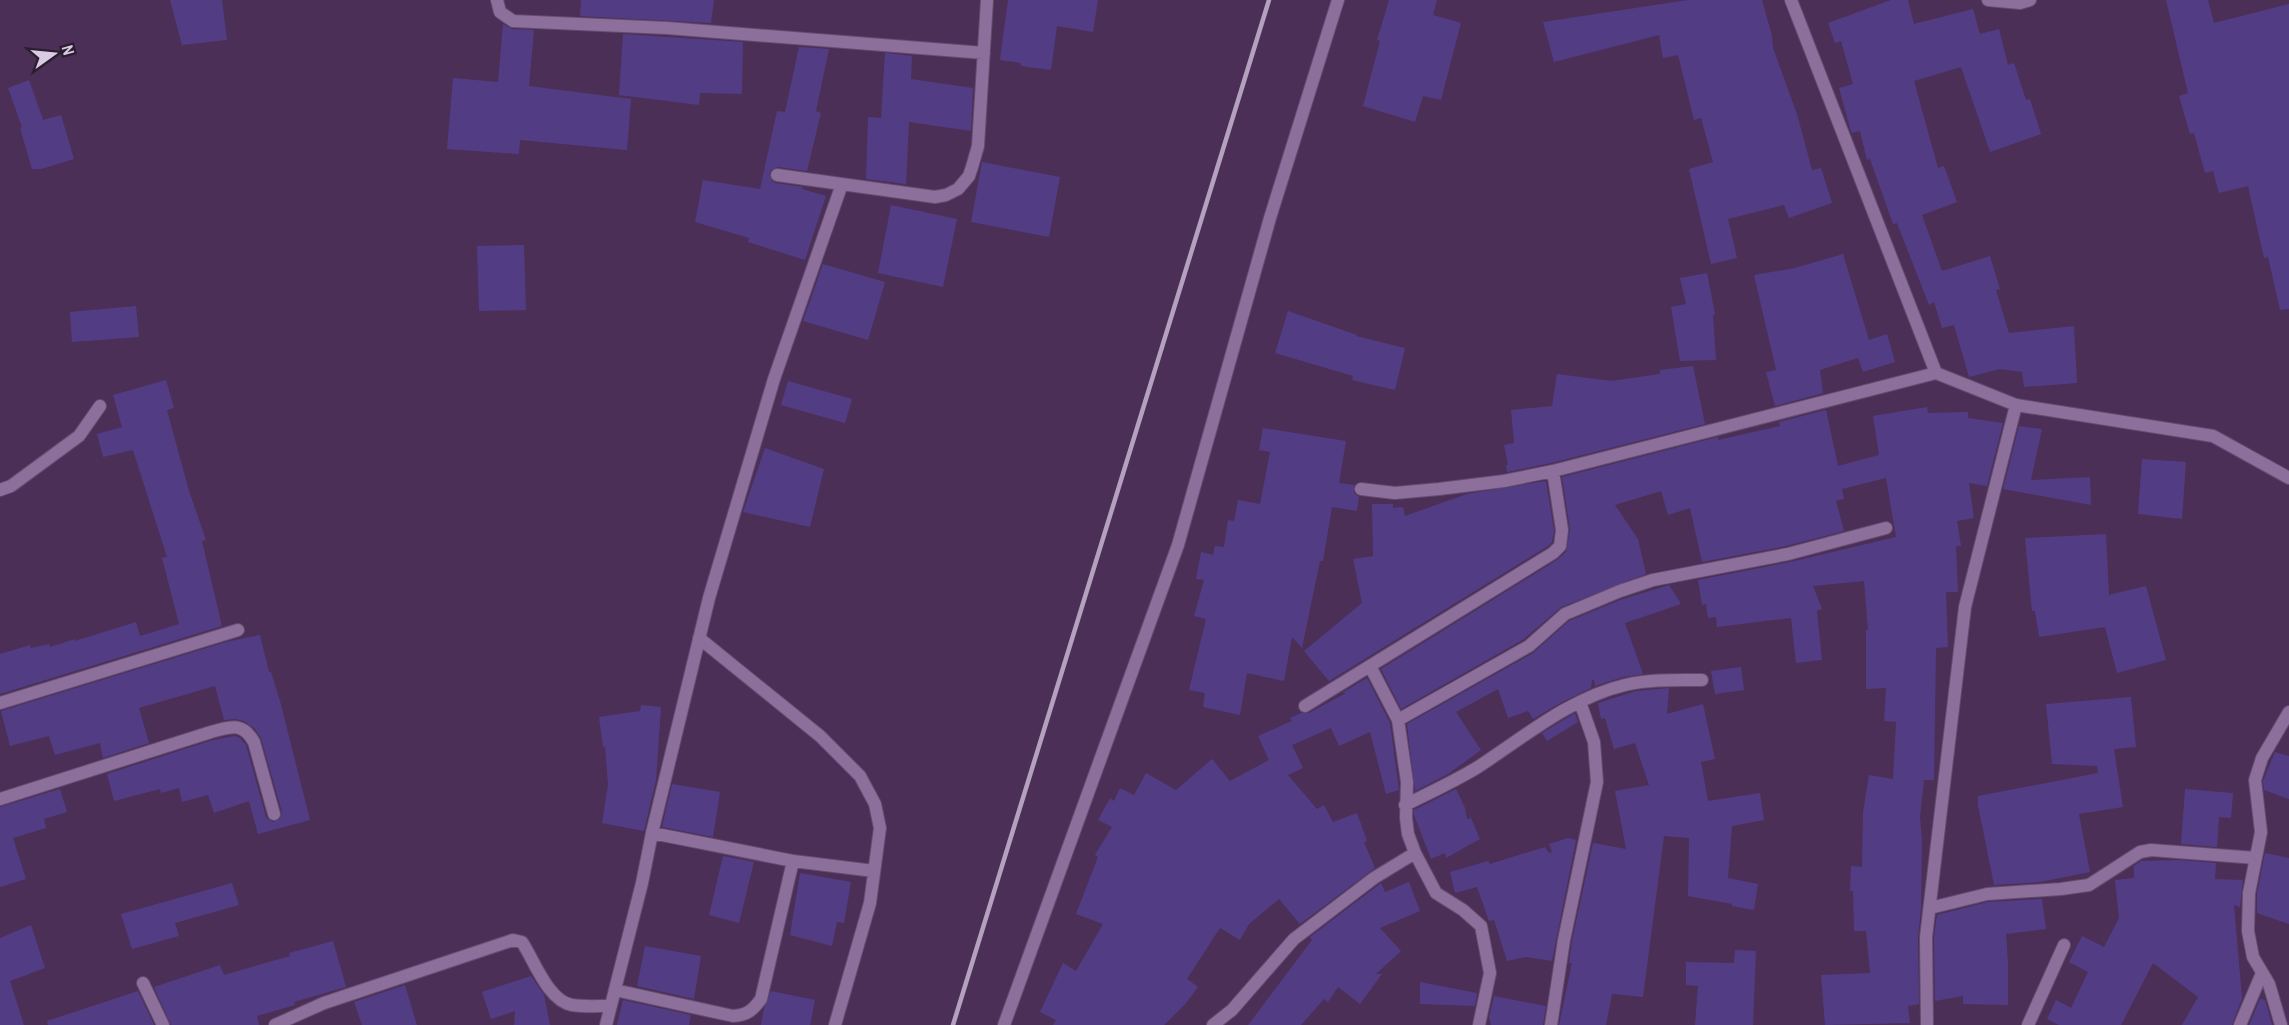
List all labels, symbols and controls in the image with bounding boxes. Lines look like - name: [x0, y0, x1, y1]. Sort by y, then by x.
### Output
- north arrow: [24, 24, 84, 84]
- text: N: [57, 43, 80, 58]

